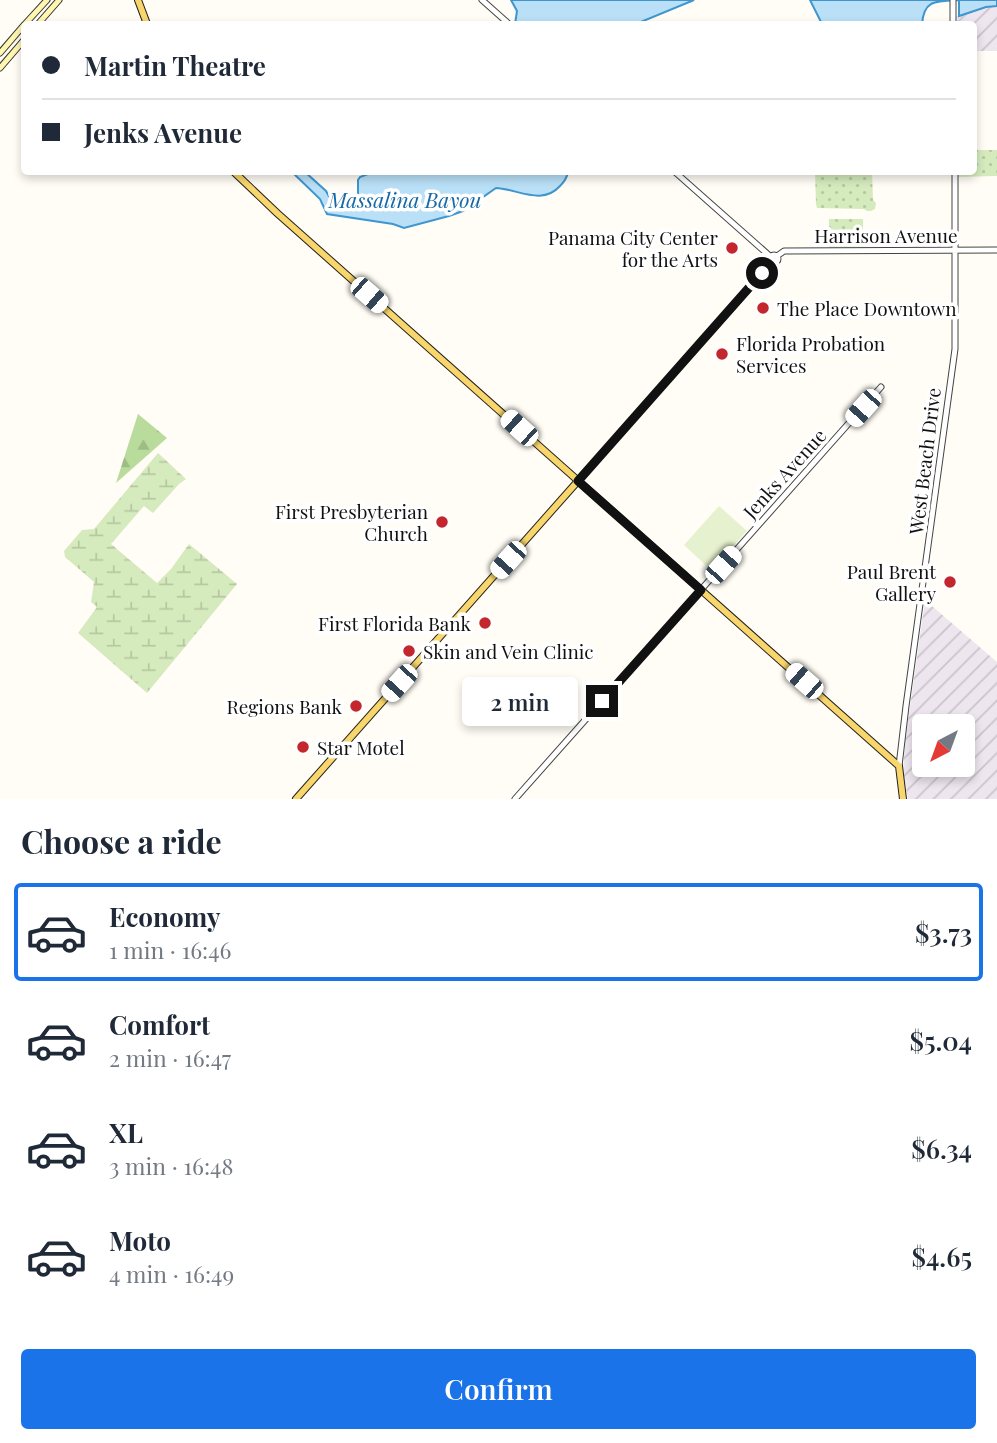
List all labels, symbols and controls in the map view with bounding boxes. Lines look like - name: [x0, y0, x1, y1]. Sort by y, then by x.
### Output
- text: Martin Theatre: [84, 48, 266, 83]
- text: Jenks Avenue: [84, 115, 242, 150]
- water label: Massalina Bayou: [328, 185, 481, 213]
- street label: Harrison Avenue: [814, 222, 958, 248]
- place label: Panama City Center for the Arts: [548, 224, 719, 272]
- marker: Panama City Center for the Arts: [724, 240, 740, 256]
- route start: [746, 257, 778, 289]
- car: [347, 273, 392, 317]
- place label: The Place Downtown: [777, 295, 957, 321]
- marker: The Place Downtown: [755, 300, 771, 316]
- place label: Florida Probation Services: [736, 330, 886, 378]
- marker: Florida Probation Services: [714, 346, 730, 362]
- car: [842, 385, 885, 431]
- street label: West Beach Drive: [902, 386, 946, 537]
- car: [497, 406, 542, 450]
- street label: Jenks Avenue: [736, 422, 831, 524]
- place label: First Presbyterian Church: [275, 498, 429, 546]
- marker: First Presbyterian Church: [434, 514, 450, 530]
- car: [487, 537, 530, 583]
- car: [702, 542, 745, 588]
- place label: Paul Brent Gallery: [847, 558, 936, 606]
- marker: Paul Brent Gallery: [942, 574, 958, 590]
- place label: First Florida Bank: [318, 610, 472, 636]
- marker: First Florida Bank: [477, 615, 493, 631]
- place label: Skin and Vein Clinic: [423, 638, 594, 664]
- marker: Skin and Vein Clinic: [401, 643, 417, 659]
- car: [782, 659, 827, 703]
- car: [378, 660, 421, 706]
- callout: 2 min: [462, 676, 578, 726]
- route end: [586, 685, 618, 717]
- text: 2 min: [491, 686, 549, 717]
- place label: Regions Bank: [226, 693, 343, 719]
- marker: Regions Bank: [348, 698, 364, 714]
- north arrow: [912, 714, 975, 777]
- map controls: [912, 714, 975, 777]
- place label: Star Motel: [317, 734, 405, 760]
- marker: Star Motel: [295, 739, 311, 755]
- text: Choose a ride: [21, 819, 222, 862]
- text: Economy: [109, 899, 220, 934]
- icon: car: [25, 901, 88, 964]
- text: $3.73: [915, 915, 972, 950]
- text: 1 min · 16:46: [109, 934, 231, 965]
- text: Comfort: [109, 1007, 210, 1042]
- icon: car: [25, 1009, 88, 1072]
- text: $5.04: [909, 1023, 972, 1058]
- text: 2 min · 16:47: [109, 1042, 231, 1073]
- text: XL: [109, 1115, 143, 1150]
- icon: car: [25, 1117, 88, 1180]
- text: $6.34: [911, 1131, 972, 1166]
- text: 3 min · 16:48: [109, 1150, 233, 1181]
- text: Moto: [109, 1223, 171, 1258]
- icon: car: [25, 1225, 88, 1288]
- text: $4.65: [911, 1239, 972, 1274]
- text: 4 min · 16:49: [109, 1258, 234, 1289]
- button: Confirm: [21, 1349, 976, 1429]

